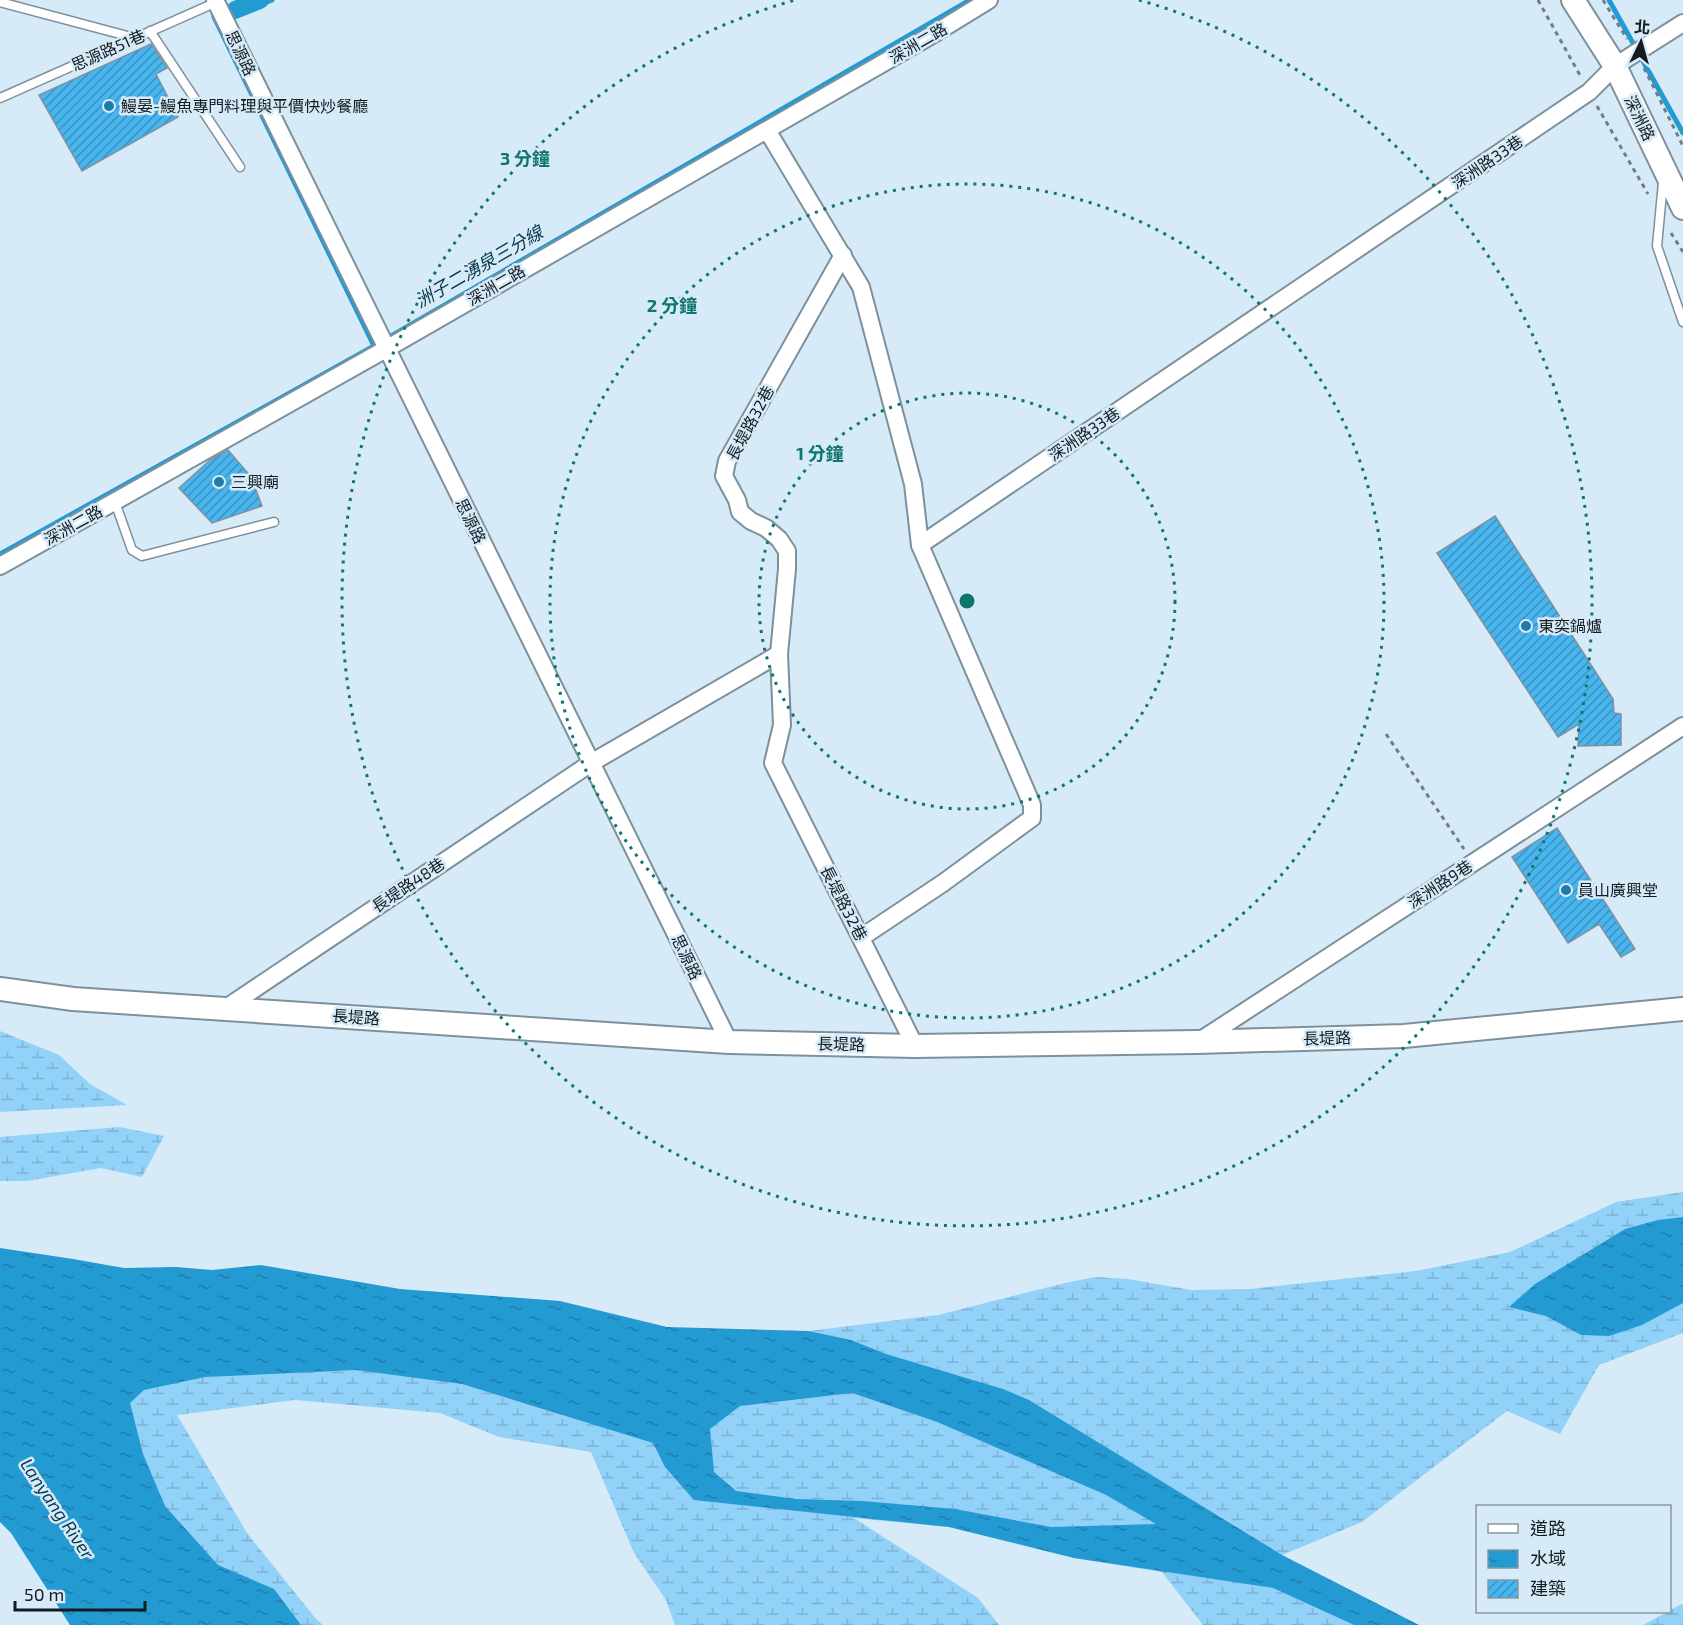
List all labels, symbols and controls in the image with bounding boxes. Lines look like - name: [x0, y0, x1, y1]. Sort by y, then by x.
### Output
- north arrow: [1611, 12, 1671, 72]
- text: 北: [1634, 16, 1651, 37]
- street label: 深洲二路: [885, 18, 950, 67]
- street label: 思源路51巷: [68, 25, 148, 74]
- street label: 思源路: [222, 27, 261, 79]
- street label: 深洲路: [1621, 92, 1660, 144]
- place label: 鰻晏-鰻魚專門料理與平價快炒餐廳: [121, 96, 368, 115]
- marker: 鰻晏-鰻魚專門料理與平價快炒餐廳: [102, 99, 116, 113]
- street label: 深洲路33巷: [1448, 131, 1526, 192]
- text: 3 分鐘: [500, 147, 550, 169]
- water label: 洲子二湧泉三分線: [411, 220, 548, 312]
- street label: 深洲二路: [463, 260, 528, 309]
- text: 2 分鐘: [647, 294, 697, 316]
- street label: 長堤路32巷: [722, 382, 777, 463]
- street label: 深洲路33巷: [1045, 403, 1123, 464]
- text: 1 分鐘: [796, 442, 844, 464]
- place label: 三興廟: [231, 472, 279, 491]
- marker: 三興廟: [212, 475, 226, 489]
- street label: 思源路: [452, 495, 491, 547]
- street label: 深洲二路: [40, 501, 105, 548]
- centre of rings: [957, 591, 977, 611]
- place label: 東奕鍋爐: [1538, 616, 1602, 635]
- marker: 東奕鍋爐: [1519, 619, 1533, 633]
- street label: 長堤路48巷: [368, 853, 448, 916]
- street label: 深洲路9巷: [1404, 856, 1476, 911]
- street label: 長堤路32巷: [817, 862, 871, 944]
- place label: 員山廣興堂: [1578, 880, 1658, 899]
- marker: 員山廣興堂: [1559, 883, 1573, 897]
- street label: 思源路: [668, 931, 707, 983]
- street label: 長堤路: [331, 1005, 381, 1028]
- street label: 長堤路: [1303, 1027, 1351, 1048]
- street label: 長堤路: [817, 1034, 865, 1053]
- water label: Lanyang River: [16, 1454, 100, 1564]
- legend: [1476, 1505, 1671, 1613]
- text: 道路: [1530, 1517, 1566, 1539]
- text: 水域: [1530, 1547, 1566, 1569]
- scale bar: [15, 1574, 146, 1612]
- text: 建築: [1530, 1577, 1566, 1599]
- text: 50 m: [24, 1583, 64, 1605]

